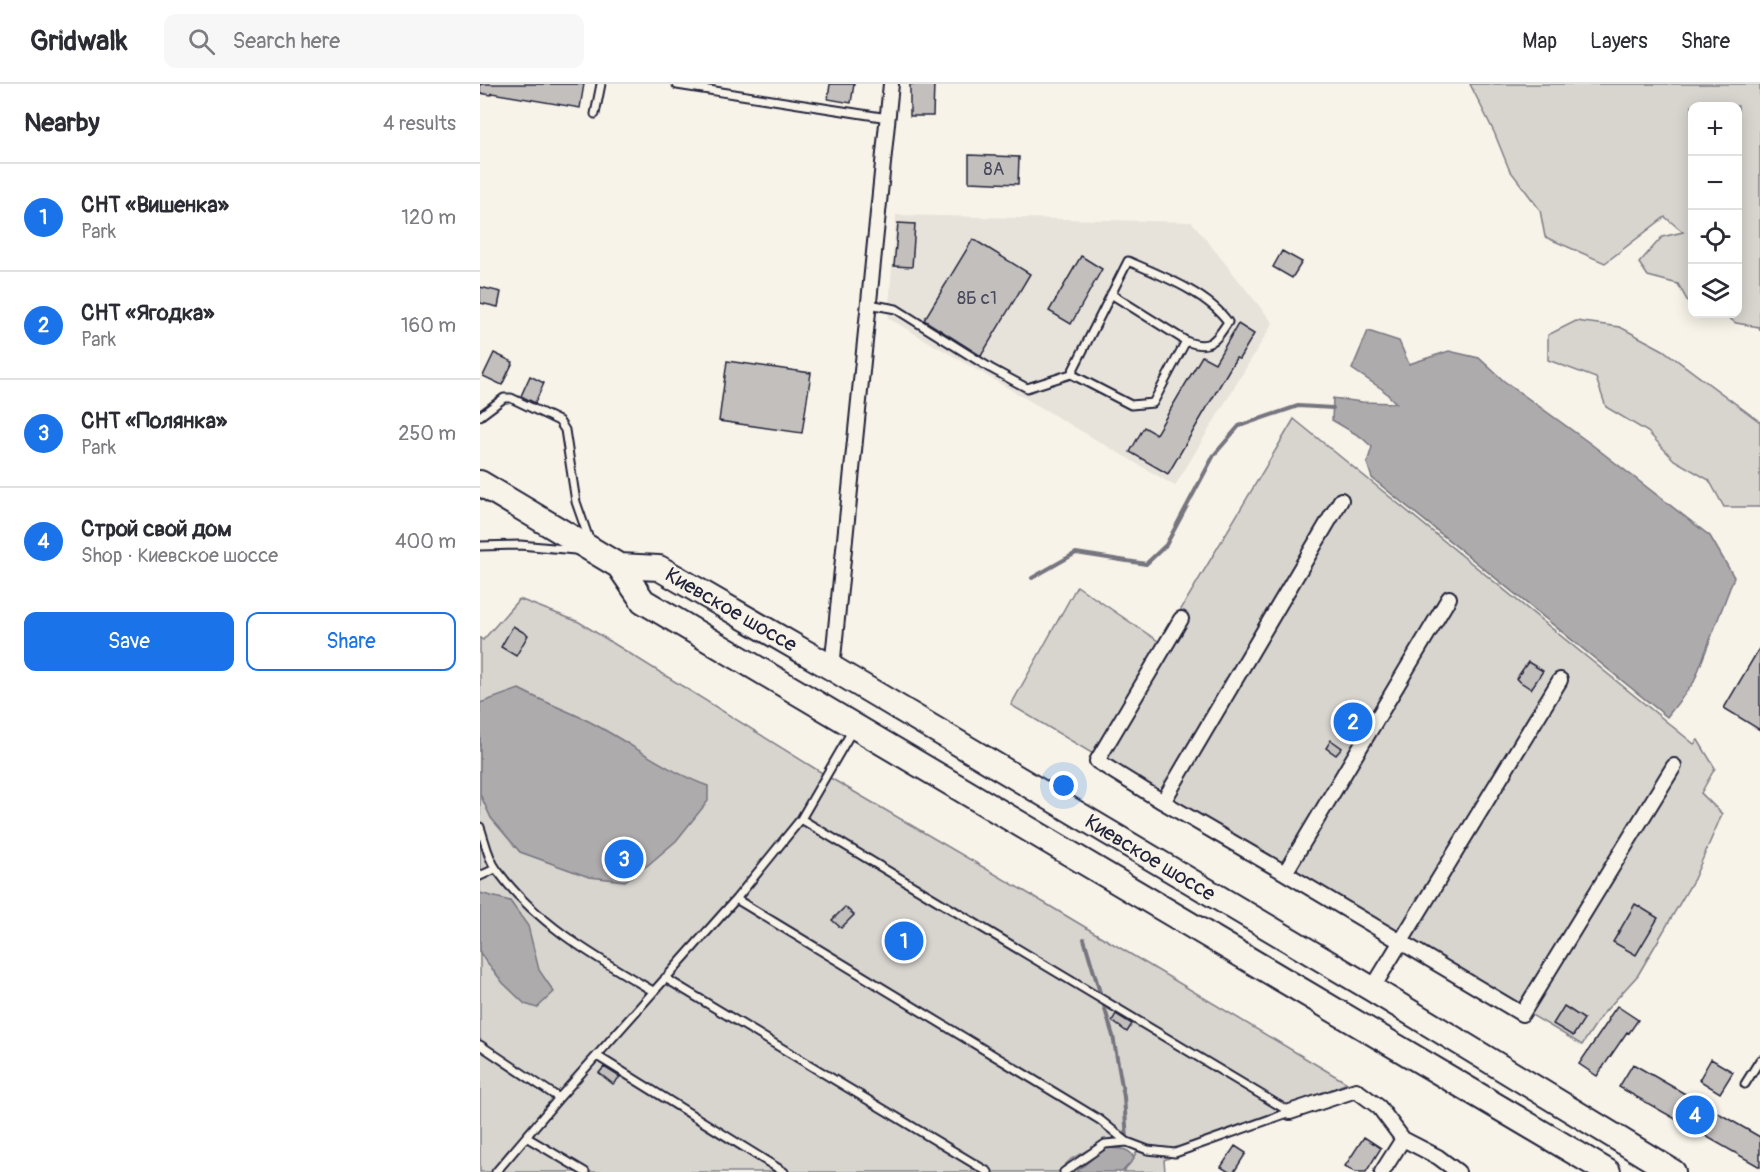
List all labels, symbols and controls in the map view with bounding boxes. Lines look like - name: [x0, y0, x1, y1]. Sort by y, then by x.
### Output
- search box: [164, 14, 584, 68]
- text: Gridwalk: [30, 24, 128, 59]
- icon: search: [185, 25, 218, 58]
- text: Search here: [233, 27, 340, 55]
- text: Map: [1522, 28, 1557, 55]
- text: Layers: [1590, 28, 1648, 55]
- text: Share: [1681, 28, 1730, 55]
- map controls: [1688, 102, 1742, 318]
- button: +: [1688, 102, 1742, 156]
- text: Nearby: [24, 107, 100, 139]
- text: 4 results: [383, 111, 456, 136]
- button: −: [1688, 156, 1742, 210]
- house number: 8А: [984, 158, 1005, 181]
- text: СНТ «Вишенка»: [81, 191, 229, 219]
- text: 1: [40, 205, 47, 230]
- text: 120 m: [401, 205, 456, 230]
- button: locate: [1688, 210, 1742, 264]
- text: Park: [81, 219, 116, 244]
- button: layers: [1688, 264, 1742, 318]
- house number: 8Б с1: [957, 287, 997, 310]
- text: СНТ «Ягодка»: [81, 299, 214, 327]
- text: 2: [38, 313, 49, 338]
- text: 160 m: [401, 313, 456, 338]
- text: Park: [81, 327, 116, 352]
- text: СНТ «Полянка»: [81, 407, 227, 435]
- text: 3: [38, 421, 49, 446]
- text: 250 m: [398, 421, 456, 446]
- text: Park: [81, 435, 116, 460]
- text: Строй свой дом: [81, 515, 232, 543]
- text: 4: [38, 529, 49, 554]
- text: 400 m: [395, 529, 456, 554]
- text: Shop · Киевское шоссе: [81, 543, 278, 568]
- street label: Киевское шоссе: [660, 561, 802, 659]
- button: Save: [24, 612, 234, 671]
- button: Share: [246, 612, 456, 671]
- pin: 2: [1334, 700, 1372, 744]
- your location: [1049, 771, 1078, 800]
- street label: Киевское шоссе: [1080, 808, 1221, 908]
- pin: 3: [604, 836, 644, 882]
- pin: 1: [884, 918, 924, 964]
- pin: 4: [1676, 1092, 1714, 1138]

